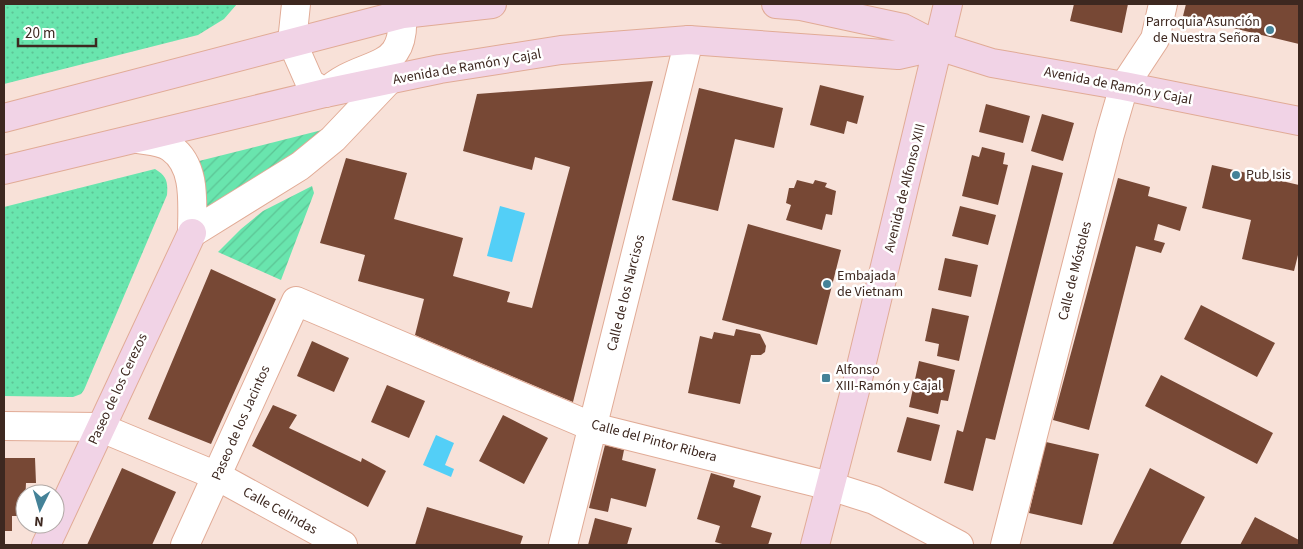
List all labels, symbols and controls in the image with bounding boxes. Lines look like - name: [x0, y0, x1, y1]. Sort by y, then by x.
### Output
- place label: Parroquia Asunción de Nuestra Señora: [1146, 12, 1260, 48]
- scale bar: [18, 15, 95, 47]
- text: 20 m: [25, 23, 55, 44]
- marker: Parroquia Asunción de Nuestra Señora: [1264, 24, 1276, 36]
- street label: Avenida de Ramón y Cajal: [391, 44, 543, 90]
- street label: Avenida de Ramón y Cajal: [1042, 62, 1194, 110]
- street label: Avenida de Alfonso XIII: [879, 122, 931, 254]
- place label: Pub Isis: [1246, 165, 1291, 185]
- marker: Pub Isis: [1230, 169, 1242, 181]
- street label: Calle de Móstoles: [1053, 219, 1097, 323]
- street label: Calle de los Narcisos: [602, 233, 650, 353]
- place label: Embajada de Vietnam: [837, 266, 903, 302]
- marker: Embajada de Vietnam: [821, 278, 833, 290]
- street label: Paseo de los Cerezos: [83, 330, 153, 448]
- place label: Alfonso XIII-Ramón y Cajal: [836, 360, 942, 396]
- street label: Paseo de los Jacintos: [207, 362, 275, 484]
- marker: Alfonso XIII-Ramón y Cajal: [820, 372, 832, 384]
- street label: Calle del Pintor Ribera: [589, 415, 719, 467]
- street label: Calle Celindas: [239, 482, 321, 540]
- north arrow: [15, 484, 65, 534]
- text: N: [33, 511, 44, 531]

